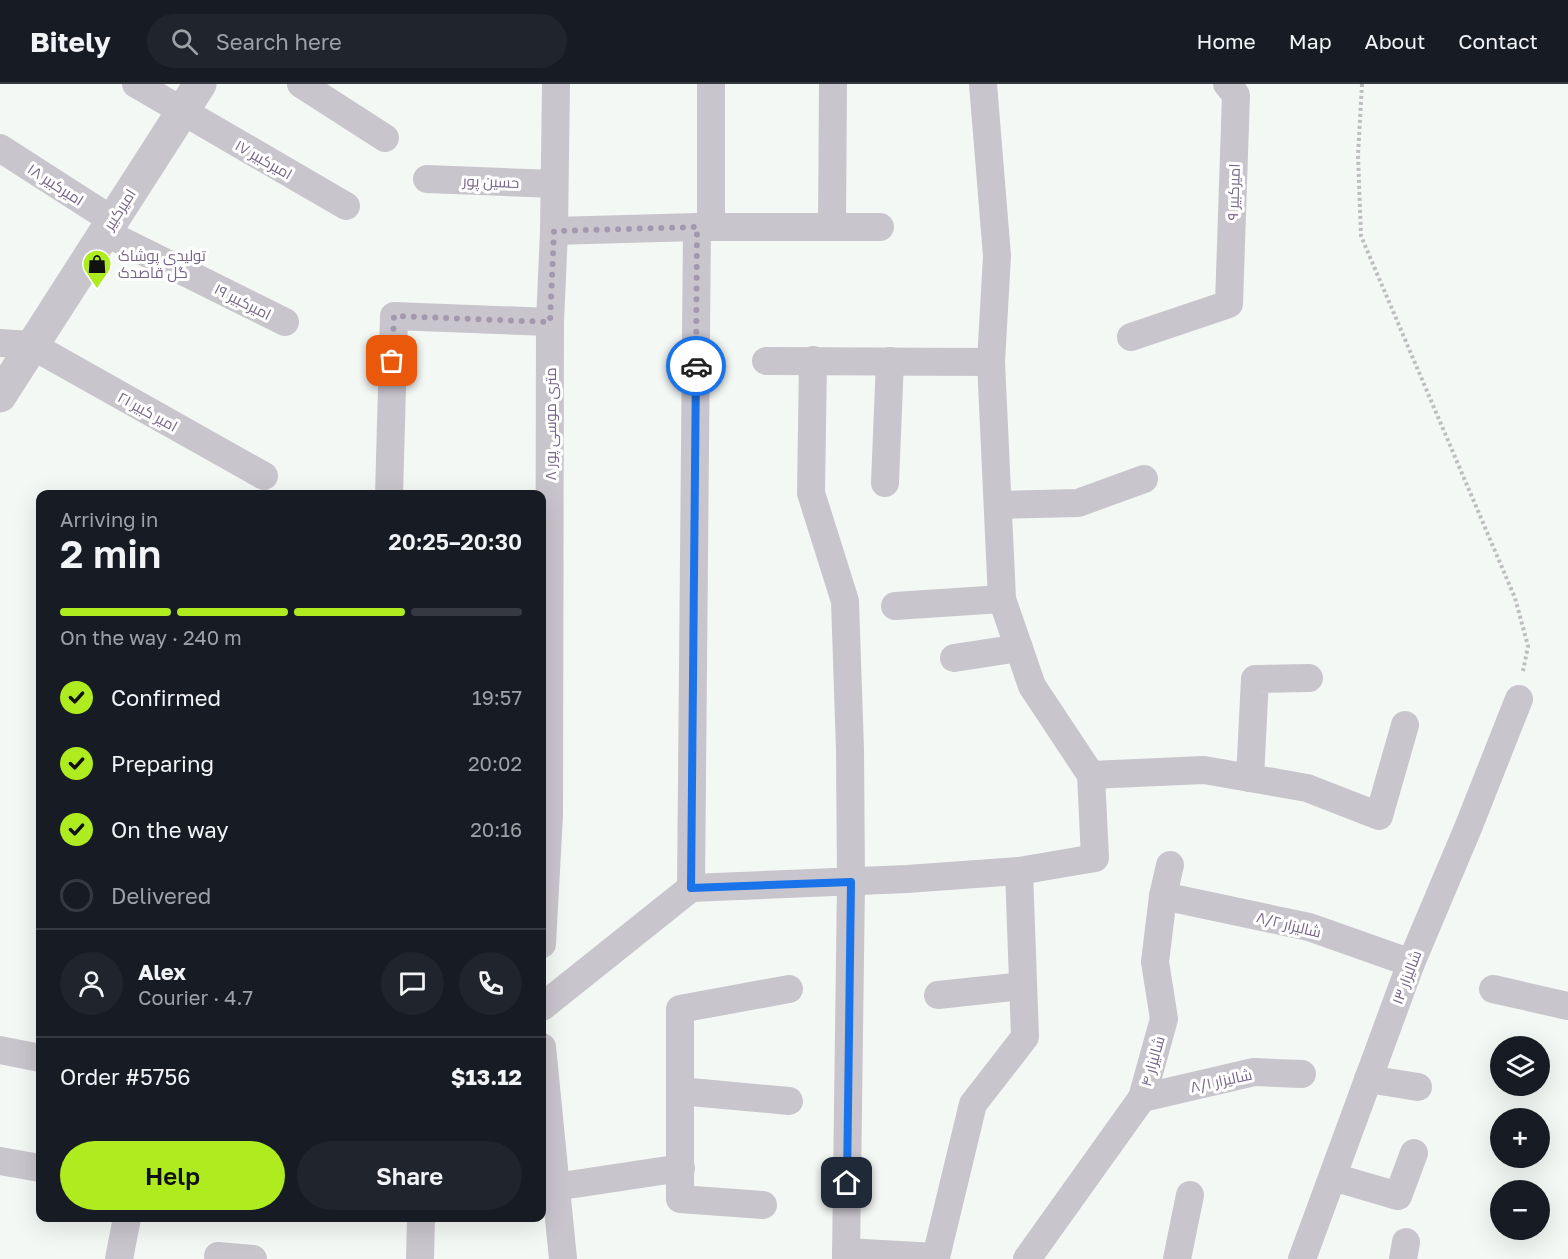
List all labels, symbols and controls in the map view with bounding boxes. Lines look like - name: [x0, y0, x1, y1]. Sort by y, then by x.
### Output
- search box: [147, 14, 567, 68]
- text: Bitely: [30, 25, 111, 58]
- icon: search: [168, 25, 201, 58]
- text: Search here: [216, 28, 342, 55]
- text: Home: [1196, 28, 1256, 54]
- text: Map: [1289, 28, 1332, 54]
- text: About: [1365, 28, 1425, 54]
- text: Contact: [1458, 28, 1538, 54]
- street label: امیرکبیر ۱۷: [232, 135, 296, 183]
- street label: امیرکبیر ۱۸: [24, 159, 87, 210]
- street label: امیرکبیر ۹: [1223, 163, 1244, 221]
- street label: حسین پور: [461, 171, 520, 193]
- street label: امیرکبیر: [99, 185, 140, 234]
- place label: تولیدی پوشاک گل قاصدک: [118, 246, 206, 283]
- shop icon: تولیدی پوشاک گل قاصدک: [81, 248, 113, 290]
- street label: امیرکبیر ۱۹: [211, 279, 274, 324]
- pin: [366, 335, 417, 386]
- courier: [666, 336, 726, 396]
- icon: bag: [375, 344, 408, 377]
- icon: car: [680, 350, 713, 383]
- street label: ۸ متری موسی پور: [541, 367, 561, 481]
- street label: امیر کبیر ۲۱: [115, 387, 181, 436]
- text: Arriving in: [60, 507, 158, 531]
- text: 20:25–20:30: [389, 528, 522, 555]
- text: 2 min: [60, 530, 161, 577]
- text: On the way · 240 m: [60, 625, 242, 649]
- icon: check: [60, 681, 93, 714]
- text: Confirmed: [111, 684, 221, 711]
- text: 19:57: [472, 685, 522, 709]
- icon: check: [60, 747, 93, 780]
- text: Preparing: [111, 750, 214, 777]
- text: 20:02: [468, 751, 522, 775]
- icon: check: [60, 813, 93, 846]
- text: On the way: [111, 816, 229, 843]
- text: 20:16: [470, 817, 522, 841]
- text: Delivered: [111, 882, 211, 909]
- street label: شالیزار ۸/۲: [1255, 907, 1323, 942]
- street label: شالیزار ۱۳: [1387, 947, 1425, 1007]
- button: person: [60, 952, 123, 1015]
- button: chat: [381, 952, 444, 1015]
- button: phone: [459, 952, 522, 1015]
- text: Alex: [138, 958, 186, 985]
- text: Courier · 4.7: [138, 985, 253, 1009]
- street label: شالیزار ۴: [1136, 1034, 1169, 1089]
- map controls: [1490, 1036, 1550, 1240]
- button: layers: [1490, 1036, 1550, 1096]
- text: Order #5756: [60, 1063, 190, 1090]
- text: $13.12: [451, 1063, 522, 1090]
- street label: شالیزار ۸/۱: [1188, 1065, 1254, 1096]
- button: +: [1490, 1108, 1550, 1168]
- button: Help: [60, 1141, 285, 1210]
- button: Share: [297, 1141, 522, 1210]
- pin: [821, 1157, 872, 1208]
- icon: home: [830, 1166, 863, 1199]
- button: −: [1490, 1180, 1550, 1240]

